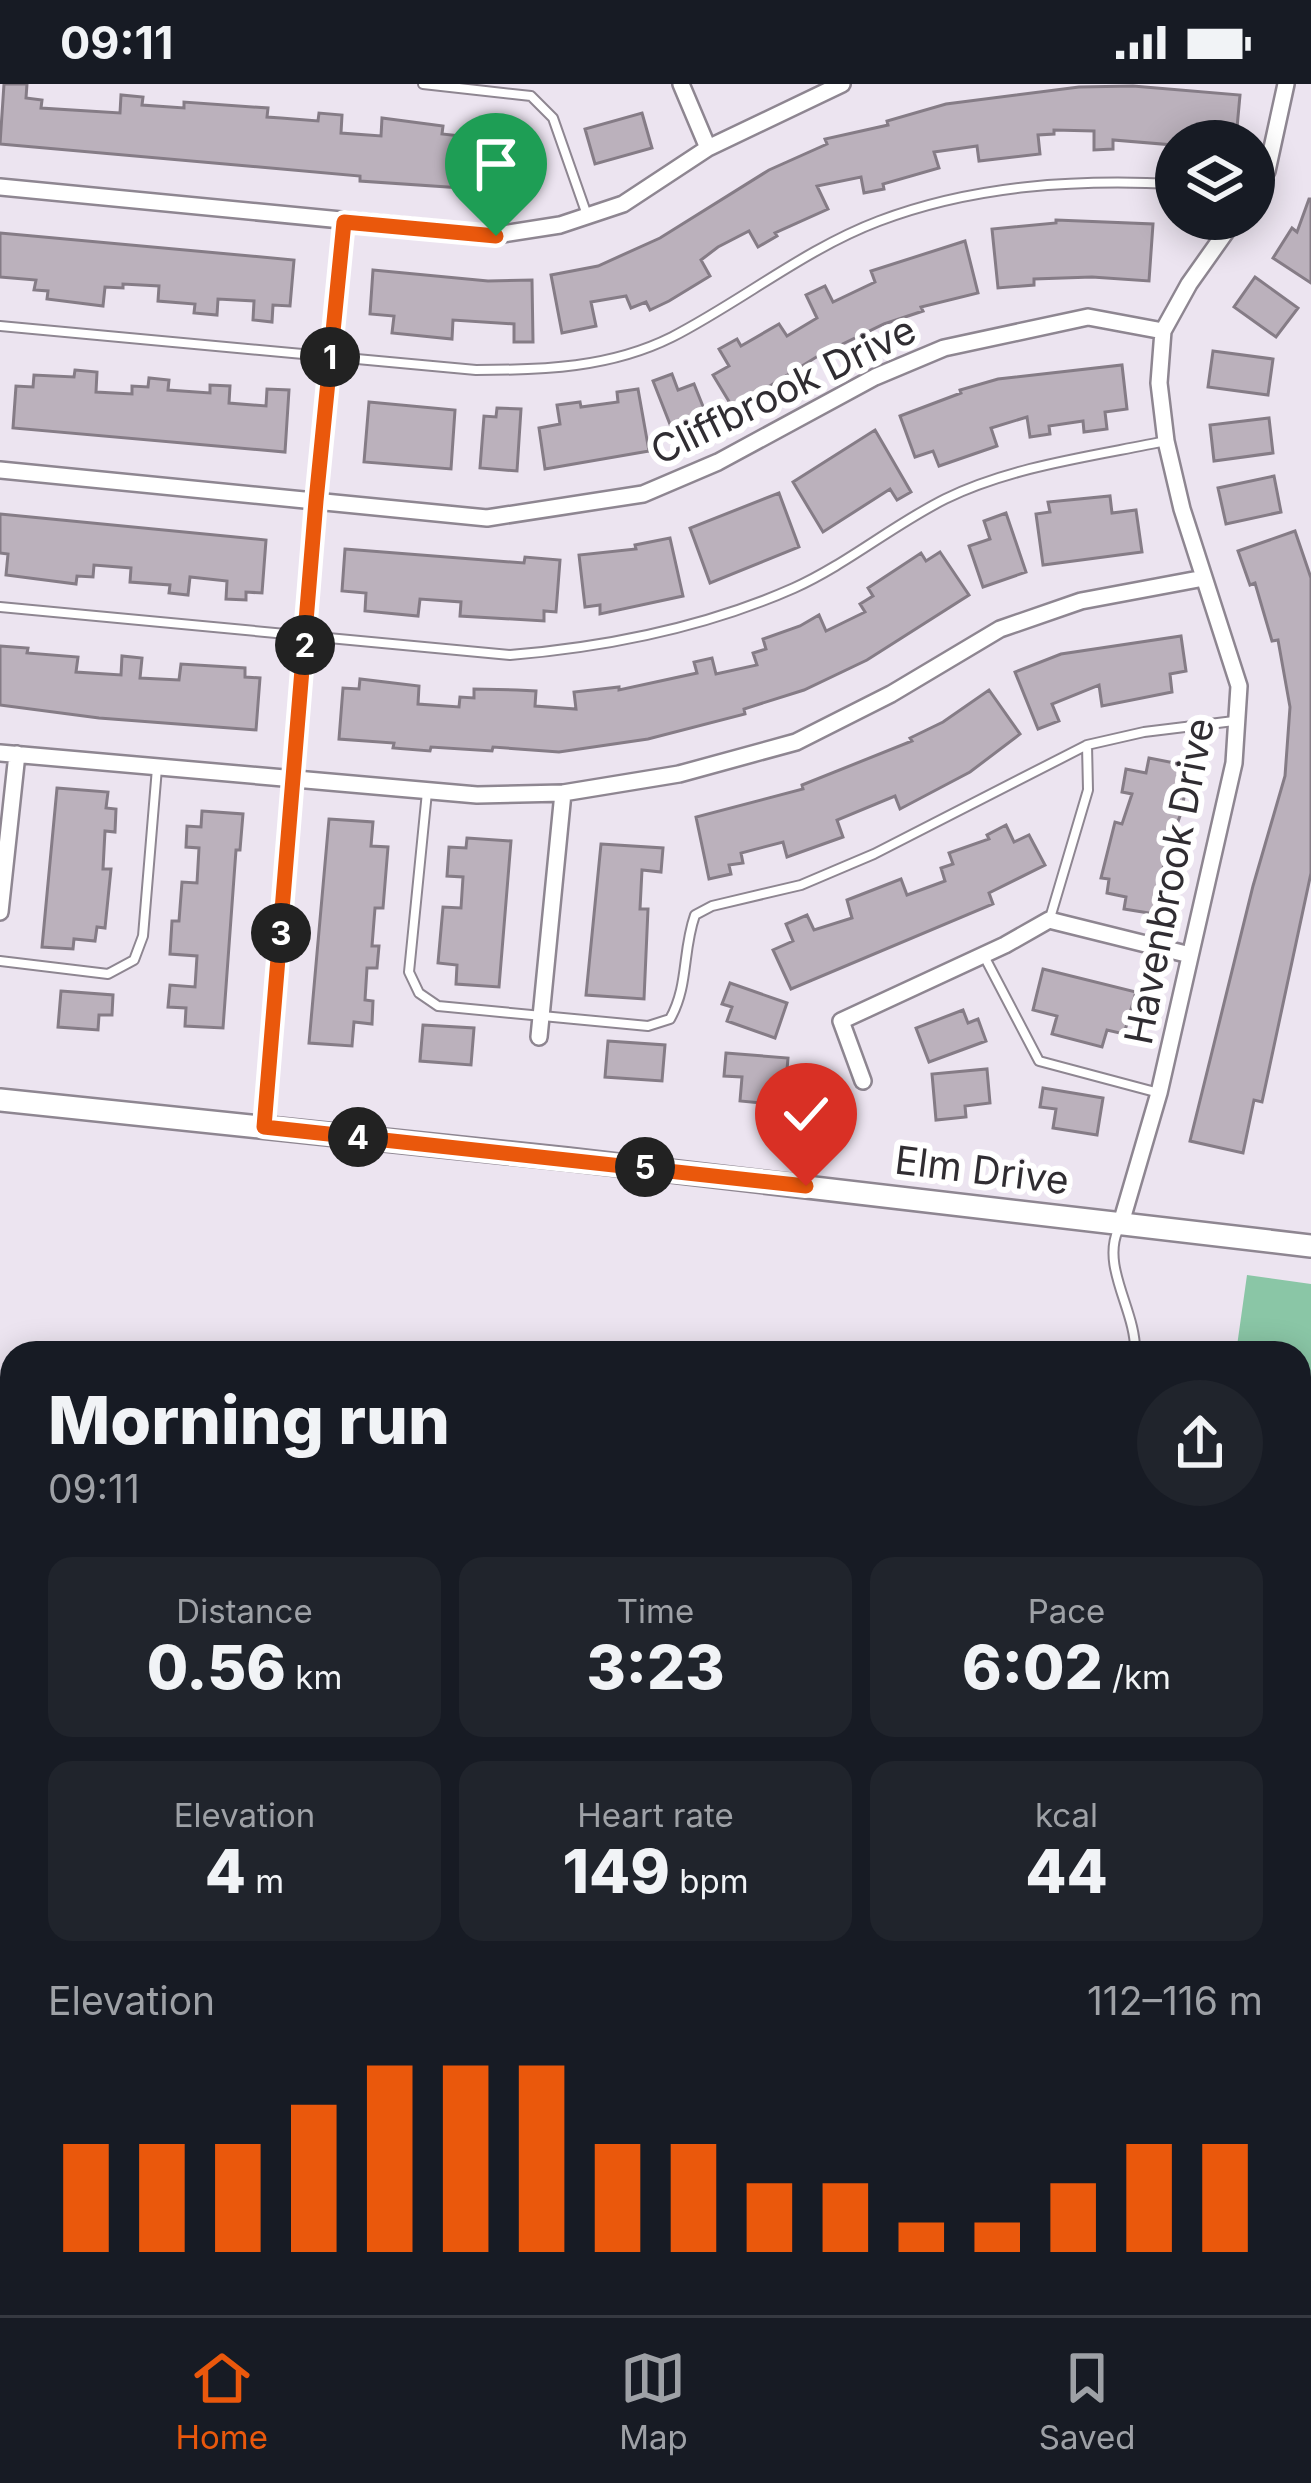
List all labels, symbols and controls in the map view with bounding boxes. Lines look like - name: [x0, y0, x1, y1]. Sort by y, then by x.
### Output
- text: 09:11: [60, 15, 173, 70]
- pin: [445, 113, 547, 236]
- map controls: [1155, 120, 1275, 240]
- button: layers: [1155, 120, 1275, 240]
- icon: arrive: [463, 131, 529, 197]
- street label: Cliffbrook Drive: [643, 305, 923, 474]
- pin: 1: [300, 327, 360, 387]
- text: 1: [323, 337, 337, 377]
- pin: 2: [275, 615, 335, 675]
- text: 2: [295, 625, 315, 665]
- street label: Havenbrook Drive: [1114, 714, 1223, 1048]
- pin: 3: [251, 903, 311, 963]
- text: 3: [270, 913, 292, 953]
- pin: [755, 1063, 857, 1186]
- icon: check: [773, 1081, 839, 1147]
- pin: 4: [328, 1107, 388, 1167]
- text: 4: [347, 1117, 369, 1157]
- street label: Elm Drive: [892, 1136, 1072, 1203]
- pin: 5: [615, 1137, 675, 1197]
- text: 5: [634, 1147, 656, 1187]
- text: Morning run: [48, 1380, 450, 1460]
- button: share: [1137, 1380, 1263, 1506]
- text: 09:11: [48, 1465, 140, 1512]
- text: Distance: [176, 1591, 313, 1631]
- text: Time: [617, 1591, 694, 1631]
- text: Pace: [1028, 1591, 1105, 1631]
- text: 0.56: [147, 1631, 286, 1703]
- text: 3:23: [586, 1631, 725, 1703]
- text: 6:02: [962, 1631, 1103, 1703]
- text: km: [286, 1657, 342, 1697]
- text: /km: [1103, 1657, 1171, 1697]
- text: Elevation: [174, 1795, 315, 1835]
- text: Heart rate: [577, 1795, 734, 1835]
- text: kcal: [1035, 1795, 1098, 1835]
- text: 4: [205, 1835, 246, 1907]
- text: 149: [562, 1835, 670, 1907]
- text: 44: [1025, 1835, 1108, 1907]
- text: m: [246, 1861, 284, 1901]
- text: bpm: [670, 1861, 749, 1901]
- text: Elevation: [48, 1977, 215, 2024]
- text: 112–116 m: [1087, 1977, 1263, 2024]
- tab: Home: [176, 2345, 268, 2457]
- tab: Map: [619, 2345, 688, 2457]
- tab: Saved: [1039, 2345, 1135, 2457]

